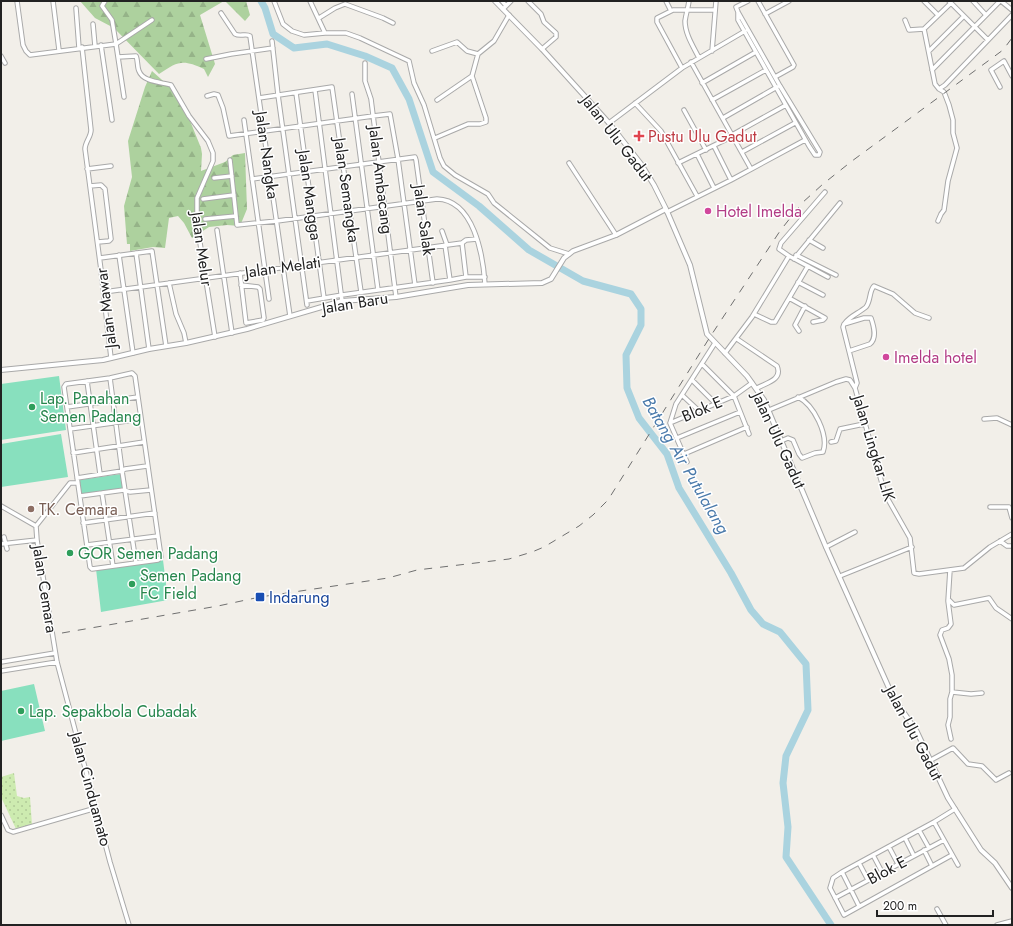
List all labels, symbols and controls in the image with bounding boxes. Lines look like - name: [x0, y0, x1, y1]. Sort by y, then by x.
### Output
- street label: Jalan Ulu Gadut: [575, 88, 658, 186]
- street label: Jalan Nangka: [249, 108, 285, 200]
- street label: Jalan Ambacang: [363, 123, 399, 235]
- place label: Pustu Ulu Gadut: [648, 125, 757, 148]
- marker: Pustu Ulu Gadut: [633, 130, 645, 142]
- street label: Jalan Semangka: [328, 134, 366, 244]
- street label: Jalan Mangga: [292, 146, 328, 242]
- street label: Jalan Salak: [407, 181, 440, 258]
- place label: Hotel Imelda: [716, 200, 802, 223]
- marker: Hotel Imelda: [703, 206, 713, 216]
- street label: Jalan Melur: [185, 208, 219, 288]
- street label: Jalan Melati: [241, 250, 323, 284]
- street label: Jalan Mawar: [90, 266, 123, 351]
- street label: Jalan Baru: [318, 286, 390, 320]
- place label: Imelda hotel: [894, 346, 977, 369]
- marker: Imelda hotel: [881, 352, 891, 362]
- street label: Jalan Ulu Gadut: [746, 386, 812, 492]
- place label: Lap. Panahan Semen Padang: [40, 387, 141, 428]
- street label: Blok E: [678, 390, 726, 428]
- street label: Jalan Lingkar LIK: [846, 390, 901, 504]
- water label: Batang Air Putulalang: [637, 392, 736, 539]
- marker: Lap. Panahan Semen Padang: [27, 402, 37, 412]
- place label: TK. Cemara: [39, 498, 118, 521]
- marker: TK. Cemara: [26, 504, 36, 514]
- street label: Jalan Cemara: [26, 541, 63, 635]
- place label: GOR Semen Padang: [78, 542, 218, 565]
- marker: GOR Semen Padang: [65, 548, 75, 558]
- place label: Semen Padang FC Field: [140, 564, 241, 605]
- marker: Semen Padang FC Field: [127, 579, 137, 589]
- place label: Indarung: [269, 586, 330, 609]
- marker: Indarung: [254, 591, 266, 603]
- street label: Jalan Ulu Gadut: [878, 680, 949, 785]
- place label: Lap. Sepakbola Cubadak: [29, 700, 198, 723]
- marker: Lap. Sepakbola Cubadak: [16, 706, 26, 716]
- street label: Jalan Cinduamato: [64, 727, 117, 849]
- street label: Blok E: [863, 850, 911, 890]
- scale bar: [877, 892, 993, 918]
- text: 200 m: [883, 897, 917, 915]

